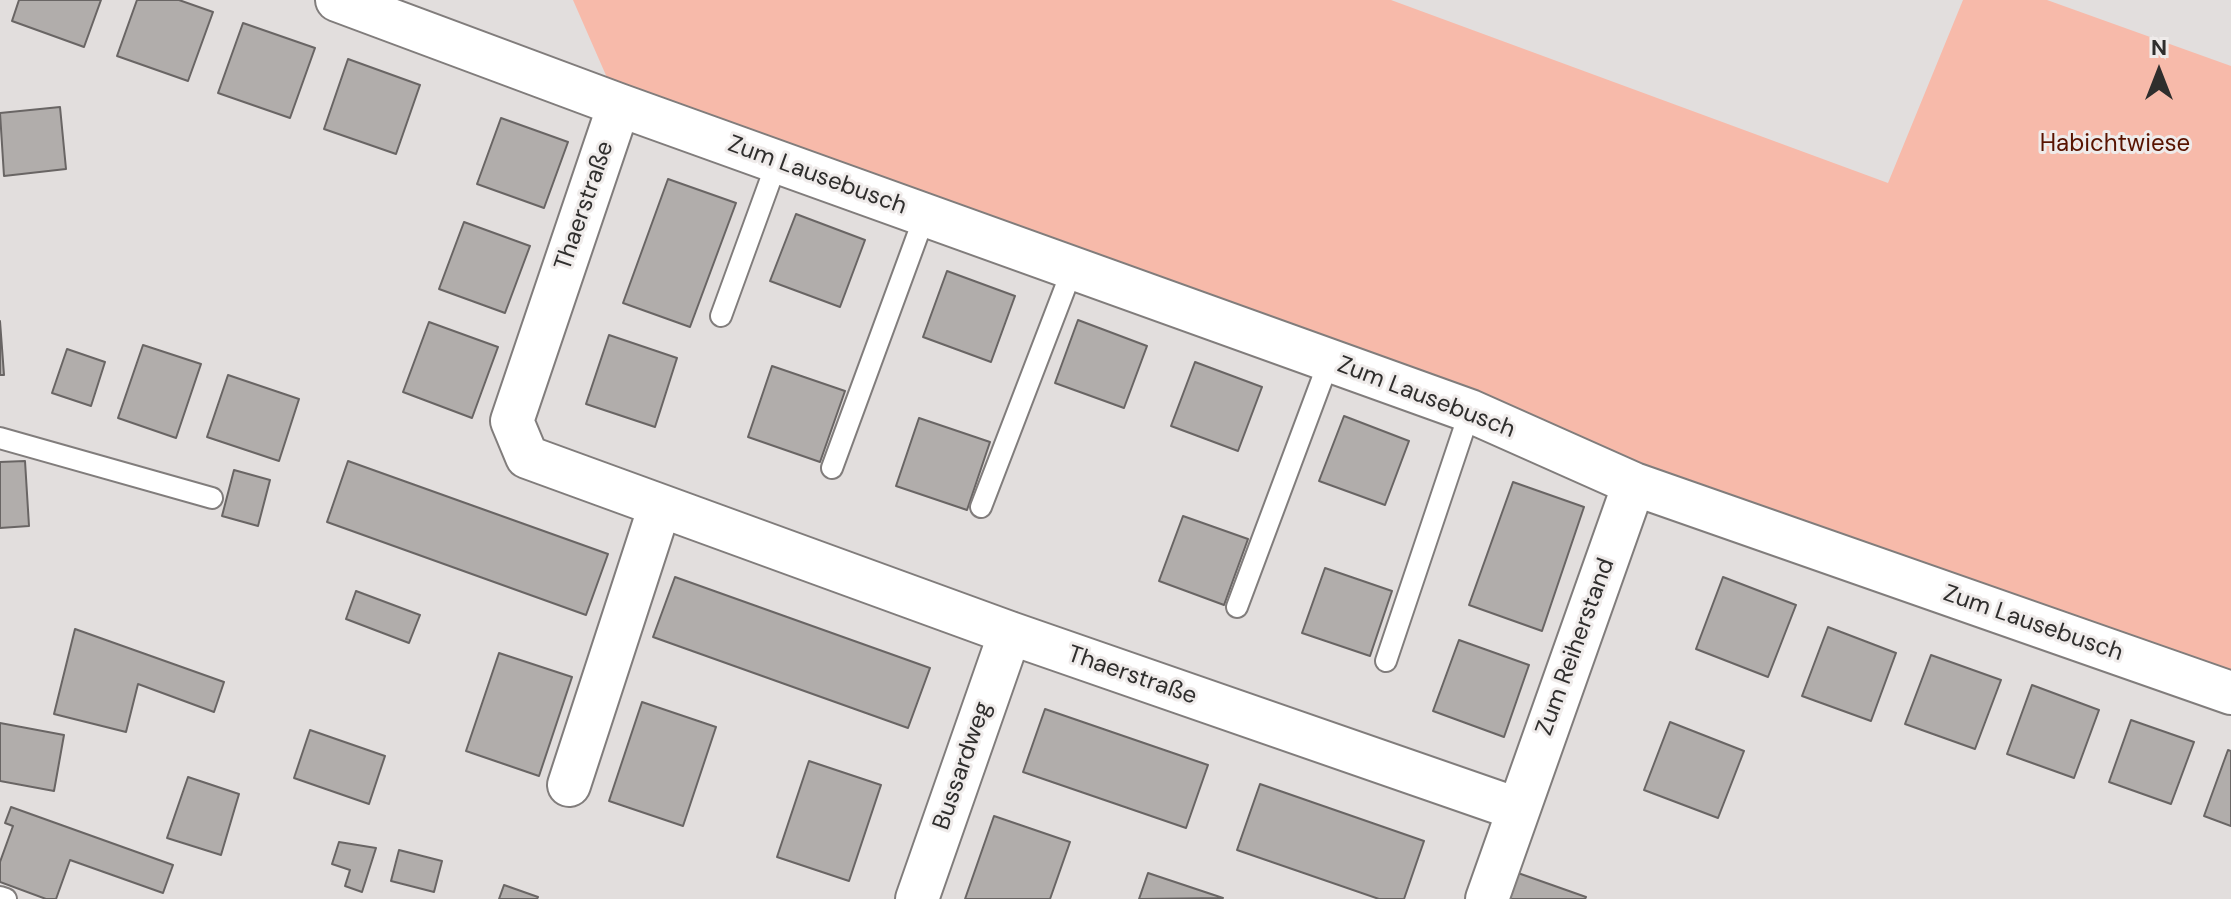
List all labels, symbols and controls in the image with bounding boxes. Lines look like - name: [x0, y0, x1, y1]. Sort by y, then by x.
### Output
- north arrow: [2119, 32, 2199, 112]
- text: N: [2151, 33, 2167, 62]
- street label: Zum Lausebusch: [724, 130, 910, 222]
- park label: Habichtwiese: [2040, 131, 2190, 159]
- street label: Thaerstraße: [549, 138, 621, 274]
- street label: Zum Lausebusch: [1333, 351, 1519, 445]
- street label: Zum Reiherstand: [1531, 554, 1621, 740]
- street label: Zum Lausebusch: [1939, 580, 2127, 668]
- street label: Thaerstraße: [1064, 640, 1200, 712]
- street label: Bussardweg: [928, 698, 998, 834]

